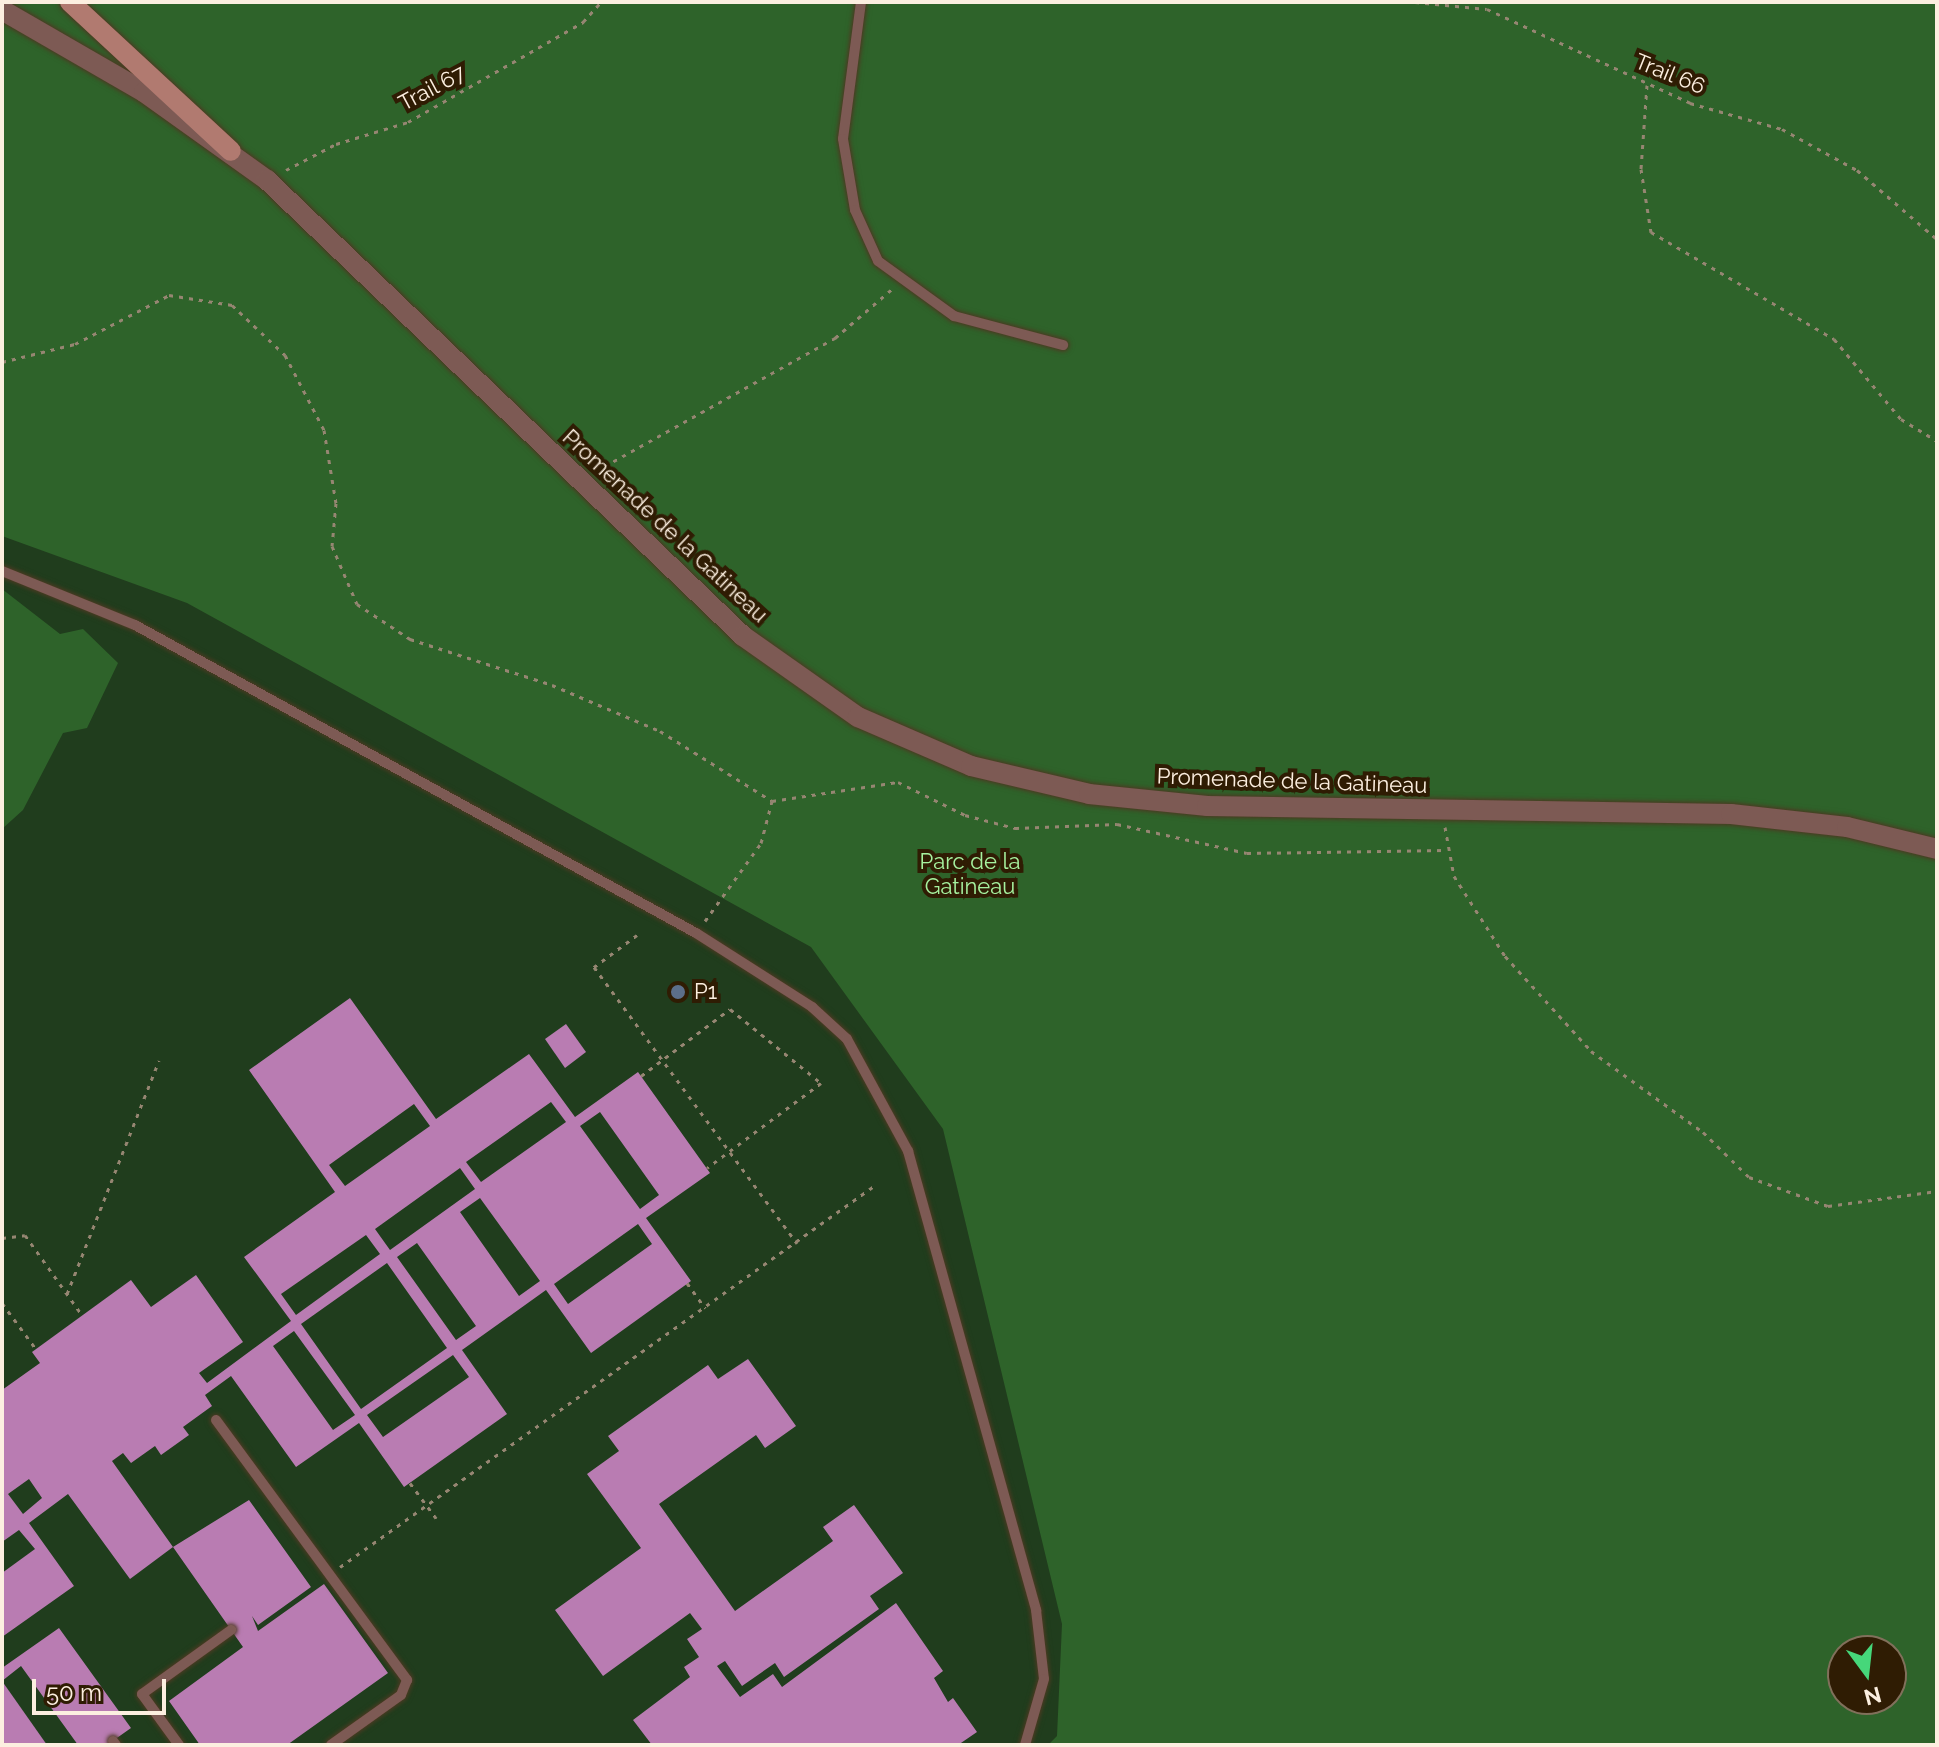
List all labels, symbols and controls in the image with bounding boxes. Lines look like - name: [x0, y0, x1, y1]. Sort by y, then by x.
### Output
- street label: Trail 66: [1631, 48, 1709, 100]
- street label: Trail 67: [394, 59, 470, 117]
- street label: Promenade de la Gatineau: [557, 424, 773, 628]
- street label: Promenade de la Gatineau: [1156, 763, 1428, 799]
- park label: Parc de la Gatineau: [920, 848, 1020, 900]
- place label: P1: [694, 979, 717, 1005]
- marker: P1: [669, 983, 687, 1001]
- north arrow: [1827, 1635, 1907, 1715]
- scale bar: [36, 1663, 170, 1713]
- text: 50 m: [46, 1678, 102, 1707]
- text: N: [1861, 1682, 1884, 1711]

